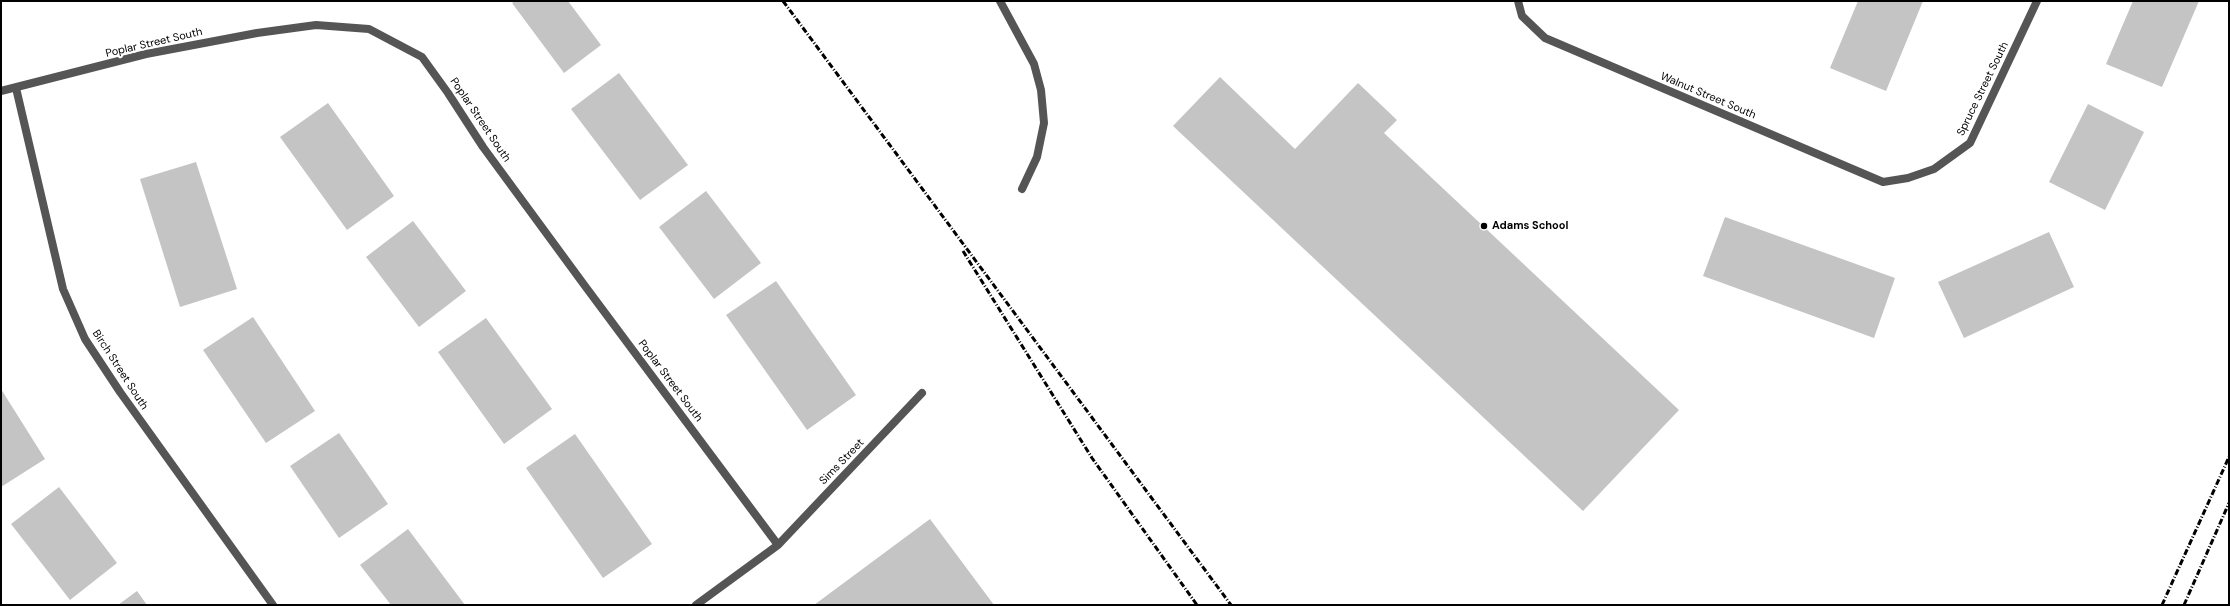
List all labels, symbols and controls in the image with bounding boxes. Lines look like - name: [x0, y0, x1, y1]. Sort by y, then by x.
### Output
- street label: Poplar Street South: [104, 25, 204, 61]
- street label: Spruce Street South: [1954, 40, 2012, 138]
- street label: Walnut Street South: [1658, 70, 1758, 122]
- street label: Poplar Street South: [447, 75, 513, 165]
- place label: Adams School: [1492, 219, 1568, 233]
- marker: Adams School: [1479, 221, 1489, 231]
- street label: Birch Street South: [89, 328, 151, 412]
- street label: Poplar Street South: [635, 338, 705, 424]
- street label: Sims Street: [817, 436, 867, 488]

